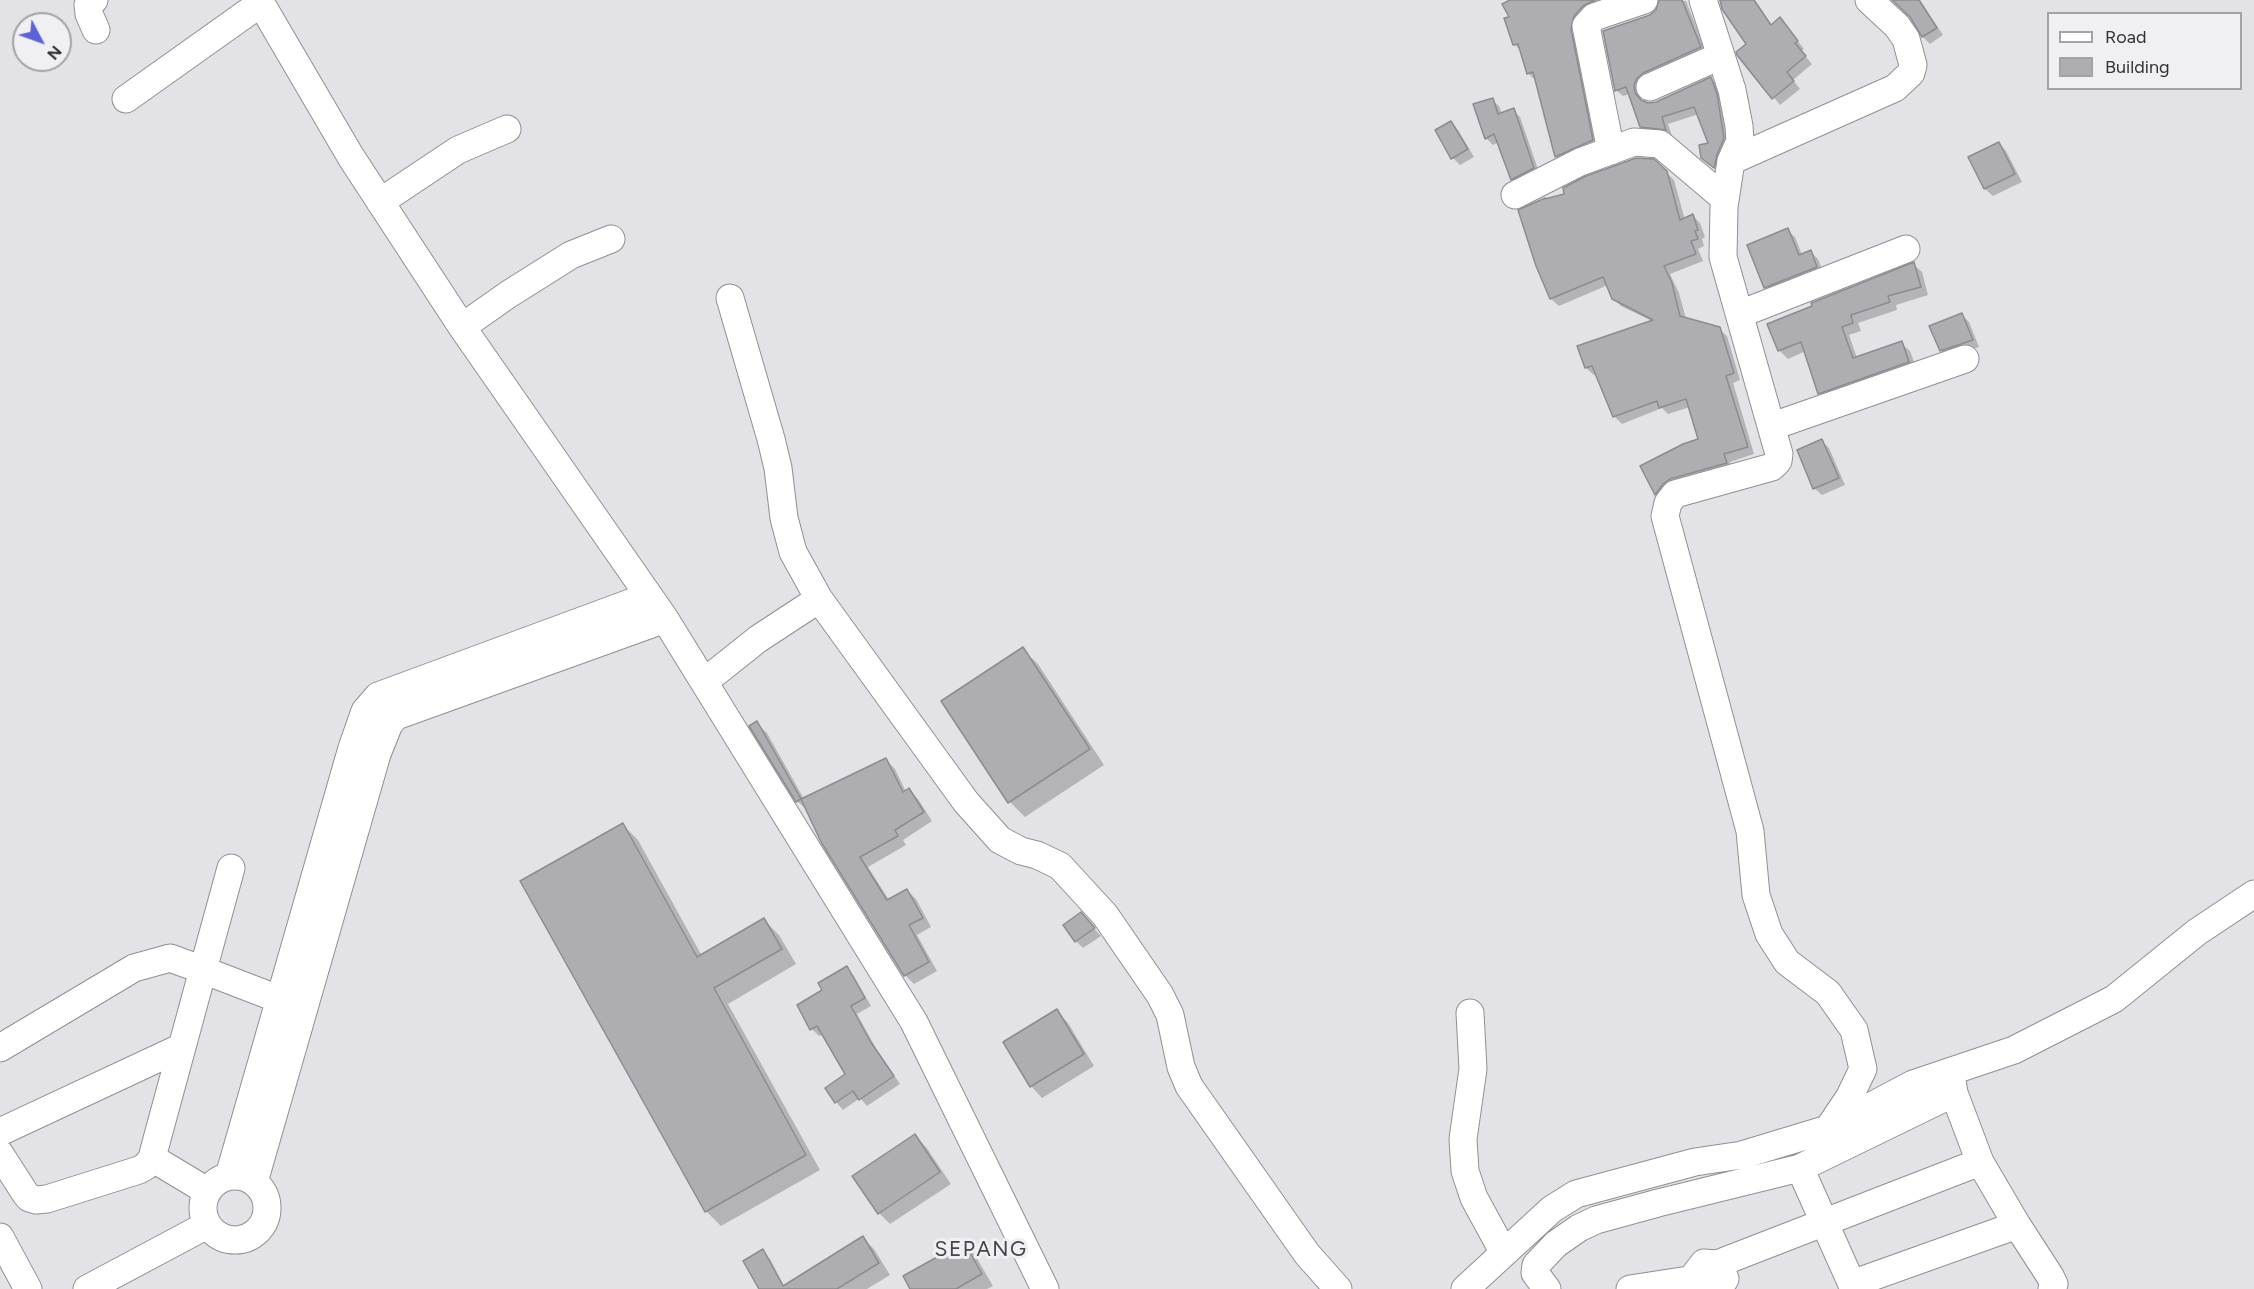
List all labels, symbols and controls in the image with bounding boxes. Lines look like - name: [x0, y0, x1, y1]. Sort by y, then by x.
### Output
- north arrow: [12, 12, 72, 72]
- legend: [2047, 12, 2242, 90]
- text: Road: [2105, 26, 2146, 48]
- text: N: [43, 42, 66, 64]
- text: Building: [2105, 56, 2170, 78]
- district label: SEPANG: [935, 1237, 1027, 1263]

